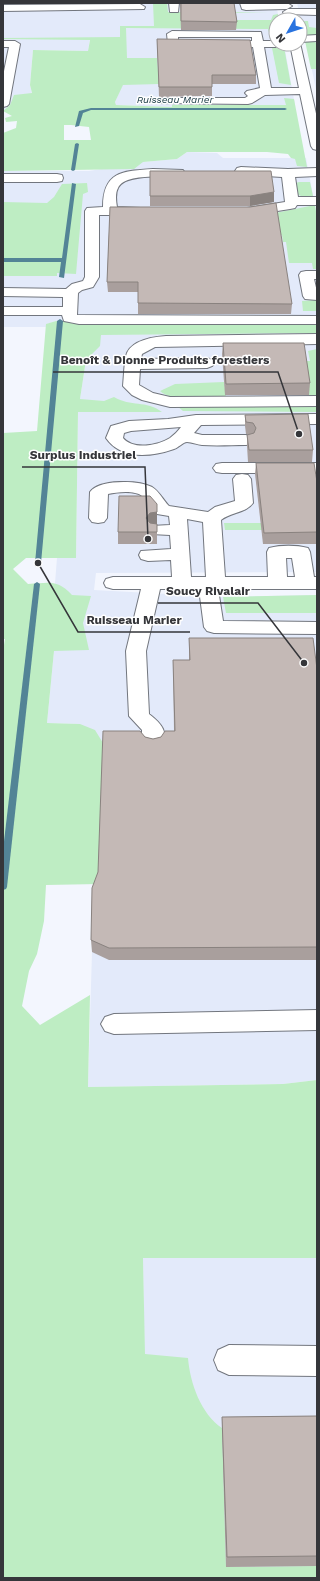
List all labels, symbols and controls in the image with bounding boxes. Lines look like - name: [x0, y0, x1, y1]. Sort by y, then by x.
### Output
- north arrow: [268, 12, 308, 52]
- text: N: [273, 31, 288, 45]
- water label: Ruisseau Marier: [137, 94, 214, 105]
- callout: Benoît & Dionne Produits forestiers: [53, 348, 278, 372]
- text: Benoît & Dionne Produits forestiers: [60, 353, 270, 367]
- callout: Surplus Industriel: [22, 443, 145, 467]
- text: Surplus Industriel: [30, 448, 136, 462]
- callout: Soucy Rivalair: [158, 579, 258, 603]
- text: Soucy Rivalair: [166, 584, 251, 598]
- callout: Ruisseau Marier: [78, 608, 190, 632]
- text: Ruisseau Marier: [86, 613, 182, 627]

